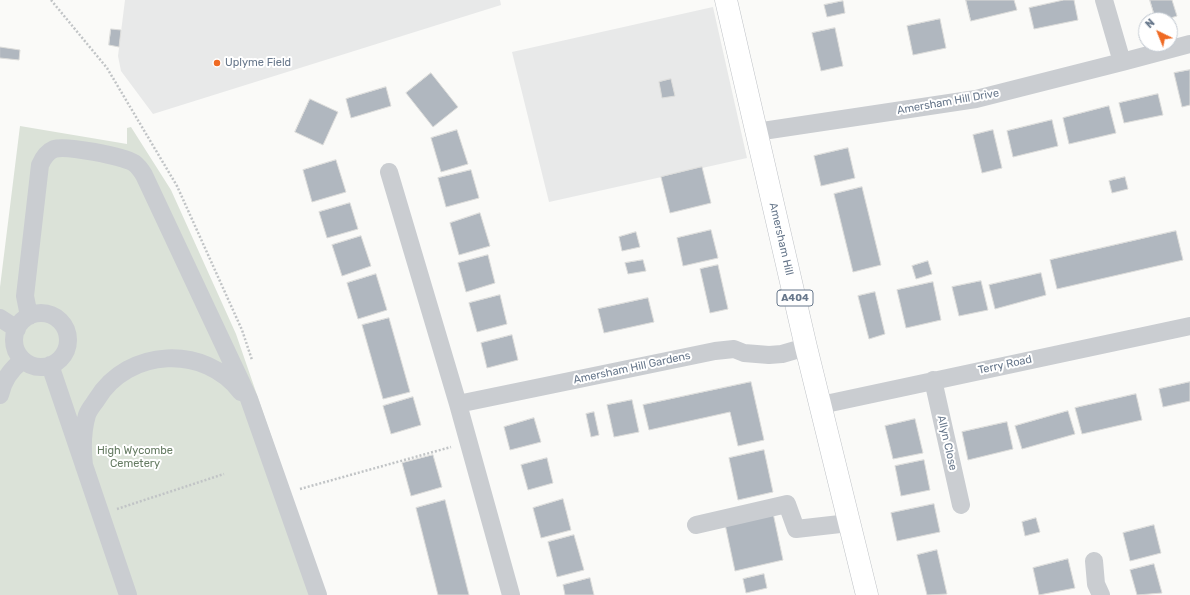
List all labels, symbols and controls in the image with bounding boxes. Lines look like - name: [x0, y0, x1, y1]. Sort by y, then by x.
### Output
- north arrow: [1138, 12, 1178, 52]
- text: N: [1143, 16, 1157, 31]
- place label: Uplyme Field: [225, 56, 291, 70]
- marker: Uplyme Field: [212, 58, 222, 68]
- street label: Amersham Hill Drive: [896, 87, 1000, 117]
- street label: Amersham Hill: [766, 201, 796, 277]
- road number: A404: [777, 290, 813, 306]
- street label: Amersham Hill Gardens: [572, 349, 692, 387]
- street label: Terry Road: [977, 353, 1033, 377]
- street label: Allyn Close: [934, 414, 960, 472]
- park label: High Wycombe Cemetery: [97, 444, 173, 470]

